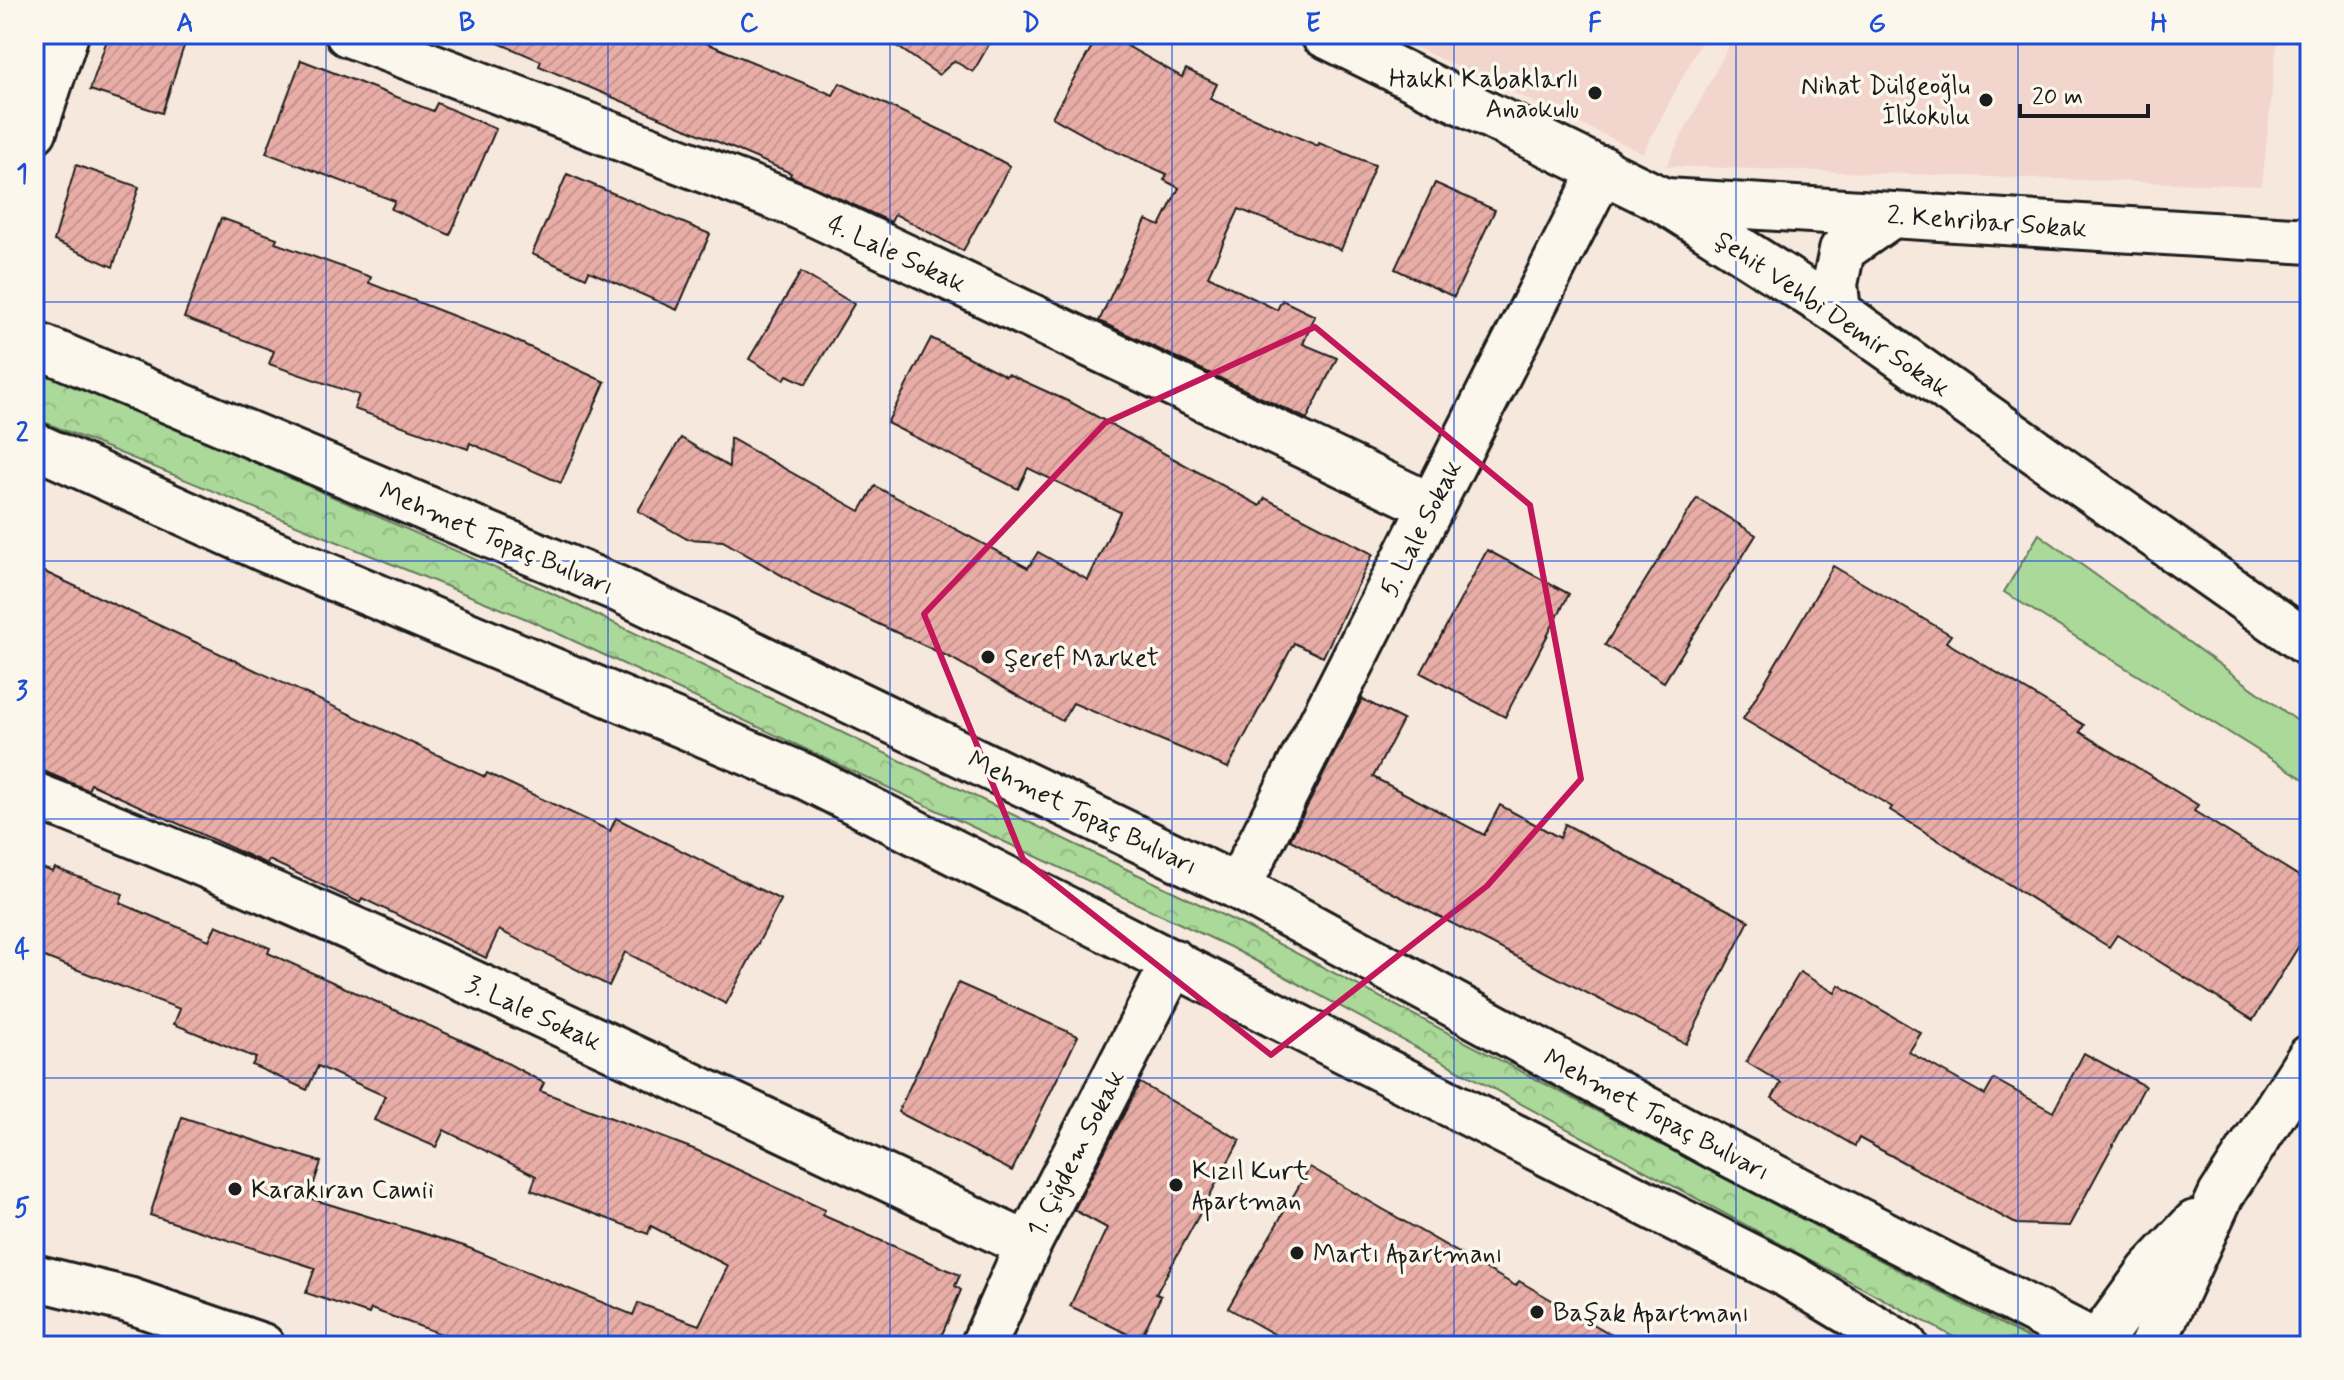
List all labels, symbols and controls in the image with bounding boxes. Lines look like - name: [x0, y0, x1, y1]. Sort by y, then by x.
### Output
- text: A: [176, 7, 194, 41]
- text: B: [459, 7, 475, 41]
- text: C: [740, 7, 759, 41]
- text: D: [1022, 7, 1040, 41]
- text: E: [1305, 7, 1321, 41]
- text: F: [1588, 7, 1602, 41]
- text: G: [1868, 7, 1886, 41]
- text: H: [2151, 7, 2168, 41]
- place label: Hakkı Kabaklarlı Anaokulu: [1389, 63, 1579, 127]
- scale bar: [2020, 68, 2148, 118]
- place label: Nihat Dülgeoğlu İlkokulu: [1801, 70, 1970, 134]
- text: 20 m: [2032, 82, 2083, 113]
- marker: Hakkı Kabaklarlı Anaokulu: [1586, 84, 1604, 102]
- marker: Nihat Dülgeoğlu İlkokulu: [1977, 91, 1995, 109]
- text: 1: [16, 158, 28, 192]
- street label: 2. Kehribar Sokak: [1886, 199, 2088, 247]
- street label: 4. Lale Sokak: [822, 208, 971, 302]
- street label: Şehit Vehbi Demir Sokak: [1708, 223, 1956, 406]
- text: 2: [16, 417, 29, 451]
- street label: 5. Lale Sokak: [1373, 454, 1471, 603]
- street label: Mehmet Topaç Bulvarı: [374, 475, 619, 605]
- place label: Şeref Market: [1004, 642, 1159, 676]
- marker: Şeref Market: [979, 648, 997, 666]
- text: 3: [16, 675, 28, 709]
- street label: Mehmet Topaç Bulvarı: [962, 743, 1202, 884]
- text: 4: [14, 934, 30, 968]
- street label: 3. Lale Sokak: [460, 968, 607, 1060]
- street label: Mehmet Topaç Bulvarı: [1537, 1042, 1775, 1190]
- street label: 1. Çiğdem Sokak: [1020, 1064, 1134, 1243]
- place label: Kızıl Kurt Apartman: [1192, 1155, 1308, 1222]
- place label: Karakıran Camii: [251, 1174, 434, 1208]
- marker: Kızıl Kurt Apartman: [1167, 1176, 1185, 1194]
- marker: Karakıran Camii: [226, 1180, 244, 1198]
- text: 5: [14, 1192, 30, 1226]
- place label: Martı Apartmanı: [1313, 1238, 1503, 1275]
- marker: Martı Apartmanı: [1288, 1244, 1306, 1262]
- place label: Başak Apartmanı: [1553, 1297, 1749, 1334]
- marker: Başak Apartmanı: [1528, 1303, 1546, 1321]

